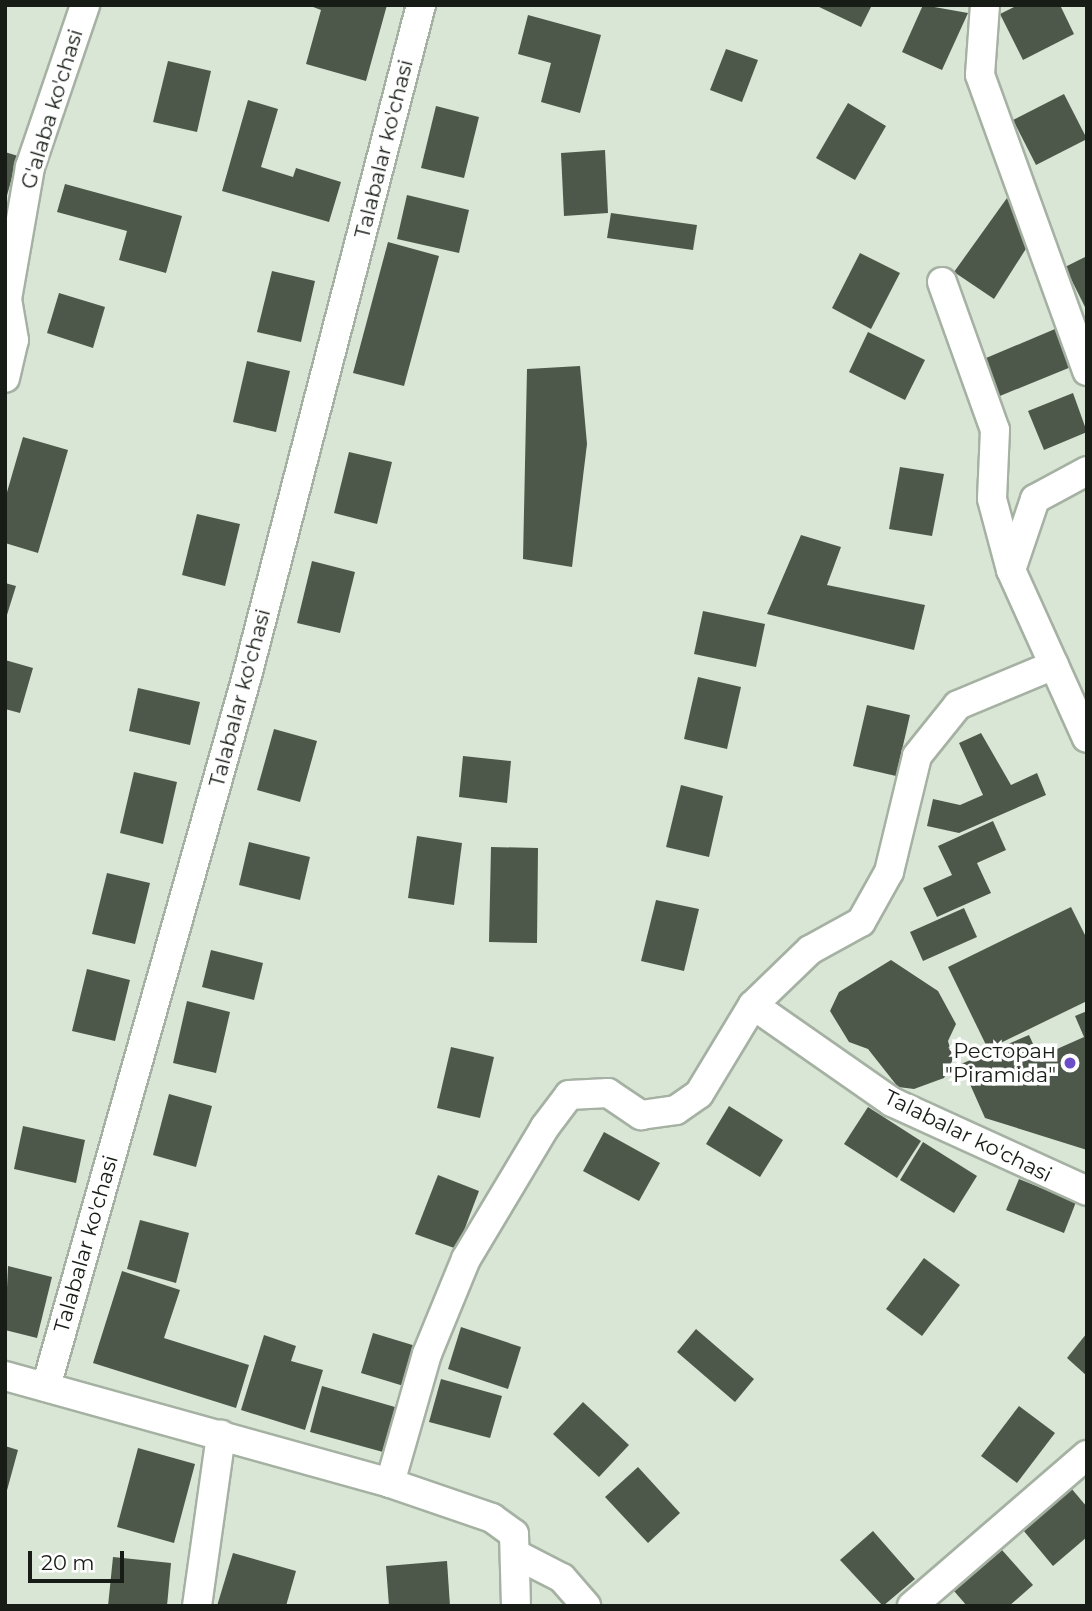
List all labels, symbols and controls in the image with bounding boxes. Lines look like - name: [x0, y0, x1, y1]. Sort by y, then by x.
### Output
- street label: G'alaba ko'chasi: [16, 26, 88, 192]
- street label: Talabalar ko'chasi: [350, 57, 418, 241]
- street label: Talabalar ko'chasi: [204, 606, 276, 790]
- place label: Ресторан "Piramida": [945, 1038, 1056, 1088]
- marker: Ресторан "Piramida": [1062, 1055, 1078, 1071]
- street label: Talabalar ko'chasi: [880, 1084, 1056, 1188]
- street label: Talabalar ko'chasi: [49, 1152, 123, 1336]
- scale bar: [32, 1538, 128, 1582]
- text: 20 m: [41, 1550, 95, 1575]

